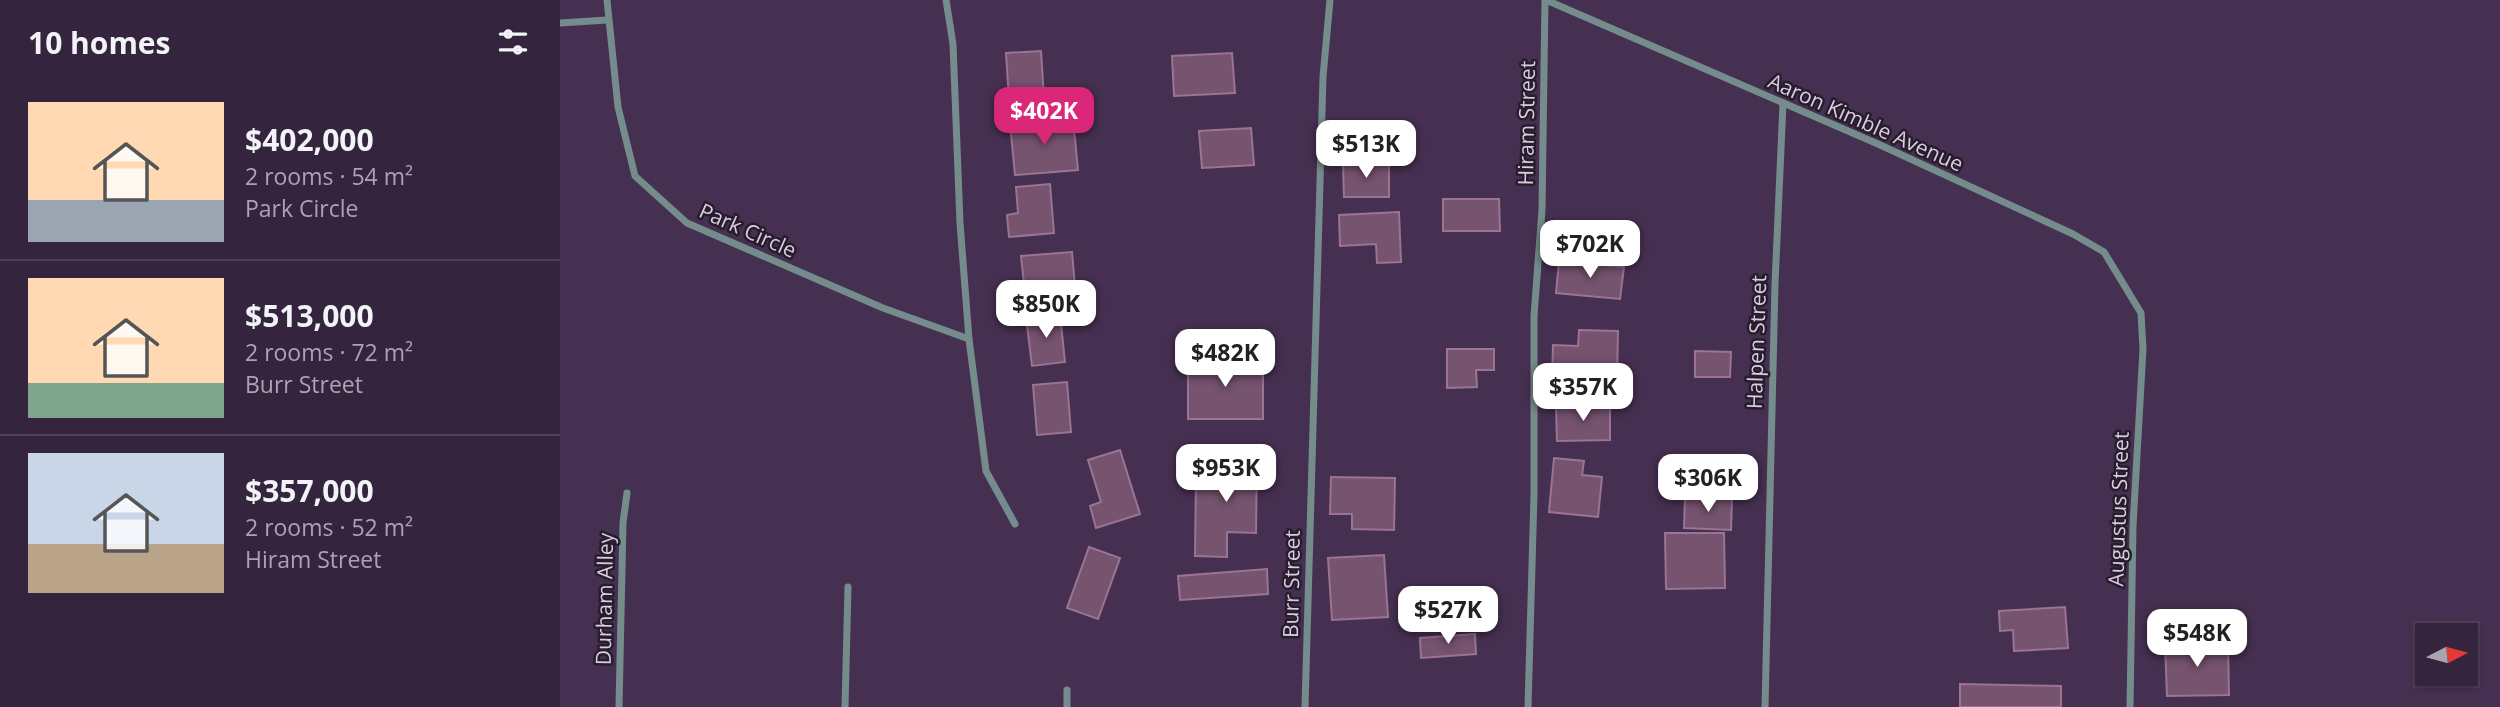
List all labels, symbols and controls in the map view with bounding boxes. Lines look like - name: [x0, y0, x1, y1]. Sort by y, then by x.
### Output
- text: 10 homes: [28, 22, 171, 63]
- icon: filters: [494, 23, 532, 61]
- street label: Hiram Street: [1511, 60, 1541, 186]
- street label: Aaron Kimble Avenue: [1764, 66, 1968, 178]
- pin: $402K: [995, 88, 1093, 147]
- text: $402K: [1010, 94, 1078, 126]
- text: $402,000: [245, 119, 374, 160]
- pin: $513K: [1317, 120, 1415, 180]
- text: $513K: [1332, 127, 1400, 159]
- icon: home: [84, 130, 168, 214]
- text: 2 rooms · 54 m²: [245, 160, 413, 192]
- text: Park Circle: [245, 192, 359, 224]
- street label: Park Circle: [695, 196, 801, 264]
- pin: $702K: [1541, 220, 1639, 280]
- text: $702K: [1556, 227, 1624, 259]
- street label: Halpen Street: [1740, 275, 1772, 409]
- pin: $850K: [997, 280, 1095, 340]
- text: $850K: [1012, 287, 1080, 319]
- text: $513,000: [245, 295, 374, 336]
- icon: home: [84, 306, 168, 390]
- pin: $482K: [1176, 330, 1274, 389]
- text: 2 rooms · 72 m²: [245, 336, 413, 368]
- text: $482K: [1191, 336, 1259, 368]
- pin: $357K: [1534, 364, 1632, 423]
- text: Burr Street: [245, 368, 363, 400]
- text: $357K: [1549, 370, 1617, 402]
- street label: Augustus Street: [2101, 431, 2135, 587]
- pin: $953K: [1177, 444, 1275, 504]
- text: $953K: [1192, 451, 1260, 483]
- pin: $306K: [1659, 454, 1757, 514]
- text: $306K: [1674, 461, 1742, 493]
- text: $357,000: [245, 470, 374, 511]
- icon: home: [84, 481, 168, 565]
- text: 2 rooms · 52 m²: [245, 511, 413, 543]
- street label: Burr Street: [1276, 530, 1306, 638]
- street label: Durham Alley: [589, 532, 619, 665]
- text: Hiram Street: [245, 543, 381, 575]
- pin: $527K: [1399, 586, 1497, 646]
- text: $527K: [1414, 593, 1482, 625]
- pin: $548K: [2148, 610, 2246, 669]
- text: $548K: [2163, 616, 2231, 648]
- north arrow: [2415, 623, 2478, 686]
- map controls: [2415, 623, 2478, 686]

